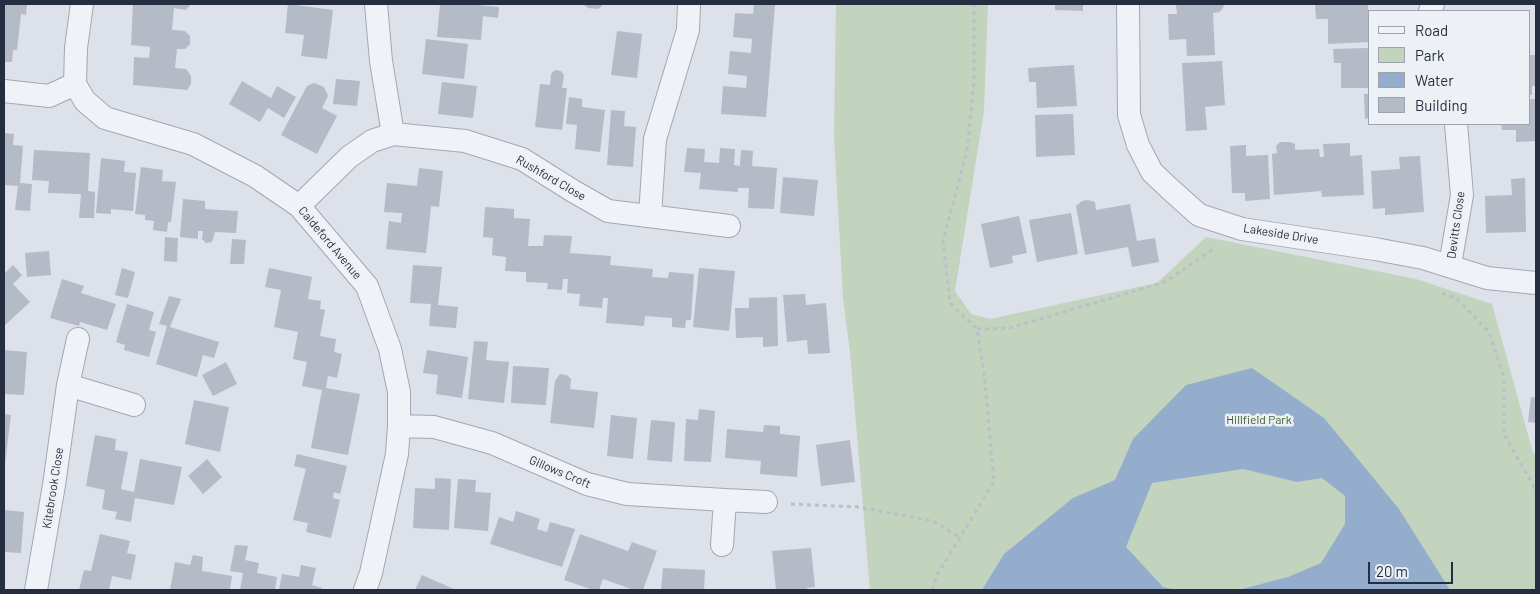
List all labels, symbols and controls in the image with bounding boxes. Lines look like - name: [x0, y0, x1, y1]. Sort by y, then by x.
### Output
- legend: [1368, 10, 1530, 125]
- text: Road: [1415, 21, 1448, 39]
- text: Park: [1415, 46, 1444, 64]
- text: Water: [1415, 71, 1454, 89]
- text: Building: [1415, 96, 1468, 114]
- street label: Rushford Close: [514, 152, 588, 204]
- street label: Devitts Close: [1444, 190, 1468, 260]
- street label: Caldeford Avenue: [295, 204, 365, 282]
- street label: Lakeside Drive: [1242, 221, 1320, 247]
- park label: Hillfield Park: [1226, 413, 1292, 427]
- street label: Kitebrook Close: [39, 446, 67, 530]
- street label: Gillows Croft: [527, 453, 593, 491]
- scale bar: [1370, 552, 1455, 584]
- text: 20 m: [1376, 562, 1408, 580]

